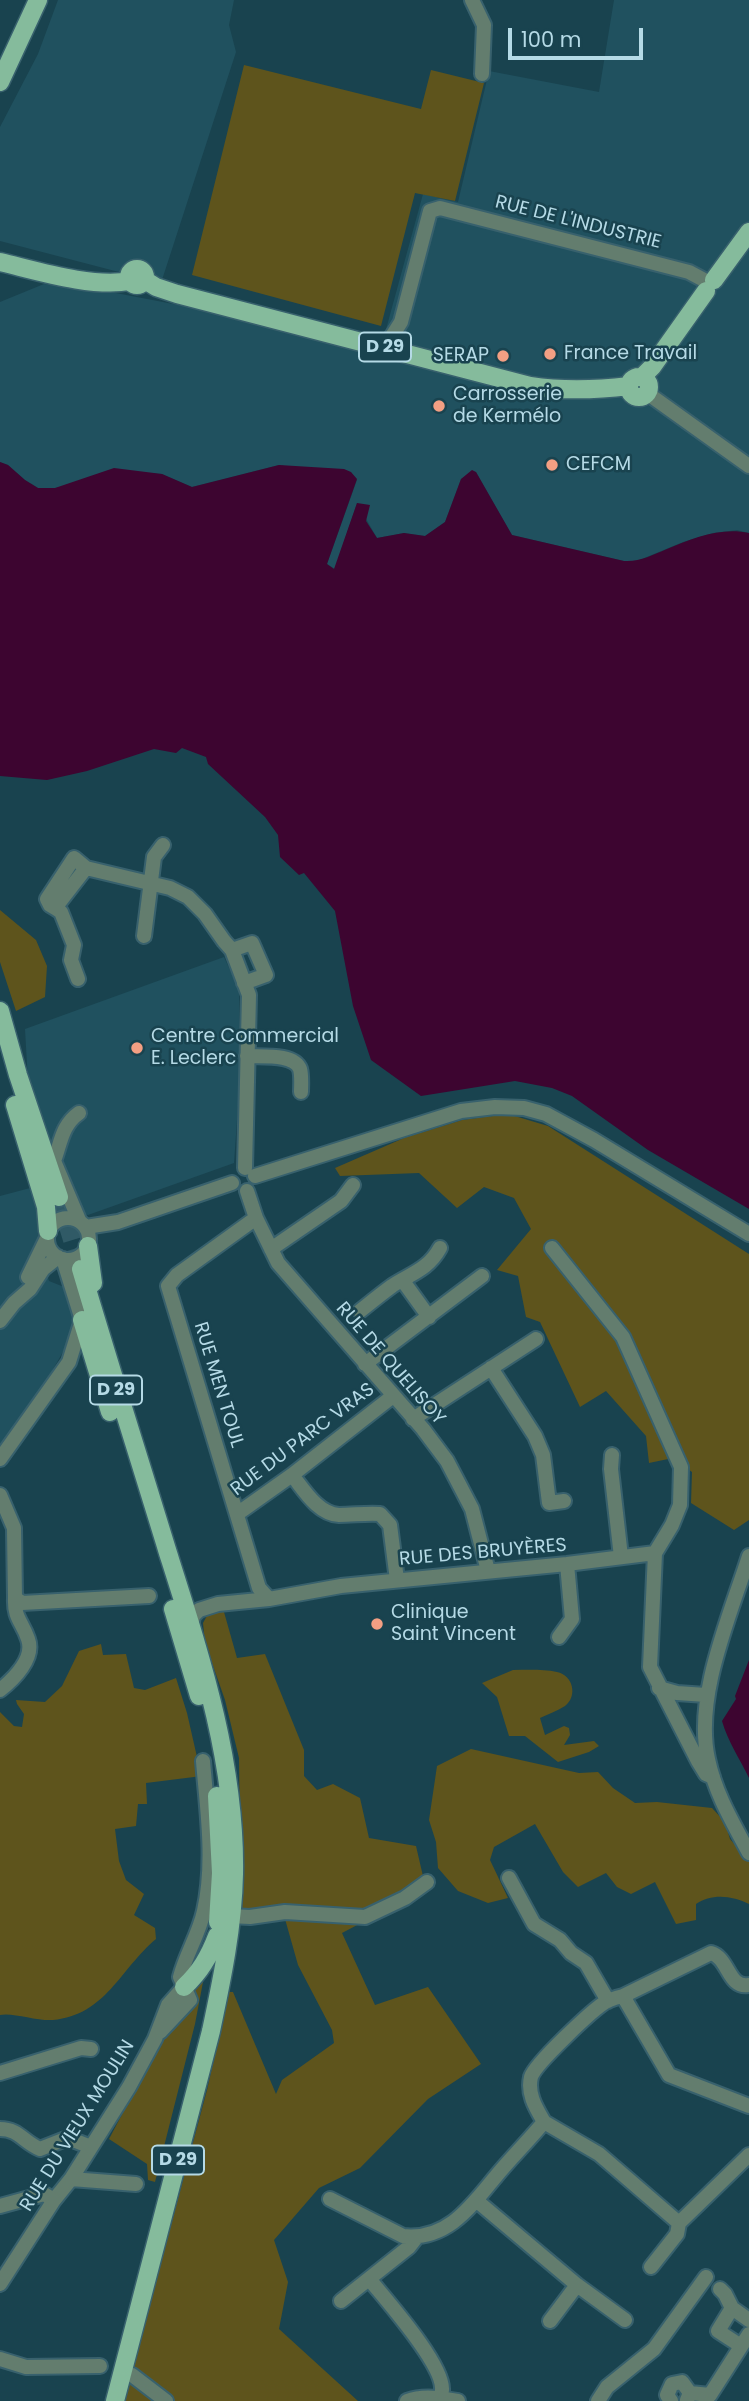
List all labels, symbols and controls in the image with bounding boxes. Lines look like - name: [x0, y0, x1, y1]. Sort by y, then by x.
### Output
- scale bar: [511, 14, 646, 58]
- text: 100 m: [521, 25, 581, 54]
- street label: RUE DE L'INDUSTRIE: [493, 191, 663, 255]
- road number: D 29: [359, 332, 411, 362]
- place label: France Travail: [564, 343, 697, 365]
- place label: SERAP: [433, 345, 489, 367]
- marker: France Travail: [542, 346, 558, 362]
- marker: SERAP: [495, 348, 511, 364]
- place label: Carrosserie de Kermélo: [453, 384, 562, 428]
- marker: Carrosserie de Kermélo: [431, 398, 447, 414]
- place label: CEFCM: [566, 454, 631, 476]
- marker: CEFCM: [544, 457, 560, 473]
- place label: Centre Commercial E. Leclerc: [151, 1026, 339, 1070]
- marker: Centre Commercial E. Leclerc: [129, 1040, 145, 1056]
- street label: RUE DE QUELISOY: [331, 1298, 449, 1430]
- street label: RUE MEN TOUL: [188, 1320, 248, 1450]
- road number: D 29: [90, 1376, 142, 1405]
- street label: RUE DU PARC VRAS: [227, 1379, 379, 1501]
- street label: RUE DES BRUYÈRES: [398, 1534, 568, 1572]
- place label: Clinique Saint Vincent: [391, 1602, 516, 1646]
- marker: Clinique Saint Vincent: [369, 1616, 385, 1632]
- street label: RUE DU VIEUX MOULIN: [16, 2036, 140, 2216]
- road number: D 29: [152, 2146, 204, 2174]

